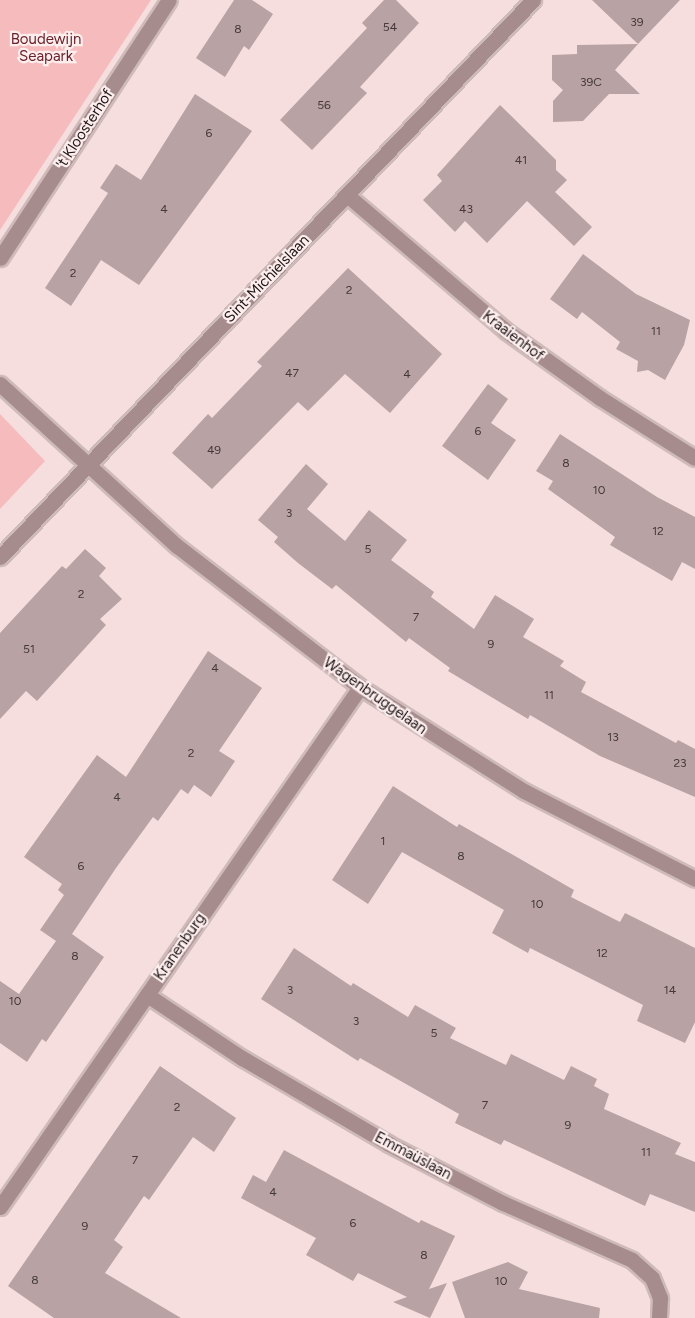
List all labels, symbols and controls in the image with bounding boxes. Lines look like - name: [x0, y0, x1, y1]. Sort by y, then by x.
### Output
- house number: 39: [630, 16, 644, 30]
- house number: 54: [383, 21, 397, 35]
- house number: 8: [234, 23, 242, 37]
- park label: Boudewijn Seapark: [11, 30, 81, 65]
- house number: 39C: [580, 76, 602, 90]
- street label: 't Kloosterhof: [53, 86, 117, 172]
- house number: 56: [317, 99, 331, 113]
- house number: 6: [206, 127, 212, 141]
- house number: 41: [515, 154, 527, 168]
- house number: 4: [160, 203, 168, 217]
- house number: 43: [459, 203, 473, 217]
- street label: Sint-Michielslaan: [221, 232, 313, 326]
- house number: 2: [70, 267, 76, 281]
- house number: 2: [346, 284, 352, 298]
- street label: Kraaienhof: [479, 307, 547, 365]
- house number: 11: [651, 325, 661, 339]
- house number: 47: [285, 367, 299, 381]
- house number: 4: [403, 368, 411, 382]
- house number: 6: [475, 425, 481, 439]
- house number: 49: [207, 444, 221, 458]
- house number: 8: [562, 457, 570, 471]
- house number: 10: [593, 484, 605, 498]
- house number: 3: [286, 507, 292, 521]
- house number: 12: [652, 525, 664, 539]
- house number: 5: [365, 543, 371, 557]
- house number: 2: [78, 588, 84, 602]
- house number: 7: [413, 611, 419, 625]
- house number: 9: [488, 638, 494, 652]
- house number: 51: [23, 643, 35, 657]
- street label: Wagenbruggelaan: [320, 654, 430, 738]
- house number: 4: [211, 662, 219, 676]
- house number: 11: [544, 689, 554, 703]
- house number: 13: [607, 731, 619, 745]
- house number: 2: [188, 747, 194, 761]
- house number: 23: [673, 757, 687, 771]
- house number: 4: [113, 791, 121, 805]
- house number: 1: [381, 835, 385, 849]
- house number: 8: [457, 850, 465, 864]
- house number: 6: [78, 860, 84, 874]
- house number: 10: [531, 898, 543, 912]
- street label: Kranenburg: [150, 910, 210, 984]
- house number: 12: [596, 947, 608, 961]
- house number: 8: [71, 950, 79, 964]
- house number: 3: [287, 984, 293, 998]
- house number: 14: [664, 984, 676, 998]
- house number: 10: [9, 995, 21, 1009]
- house number: 3: [353, 1015, 359, 1029]
- house number: 5: [431, 1027, 437, 1041]
- house number: 7: [482, 1099, 488, 1113]
- house number: 2: [174, 1101, 180, 1115]
- house number: 9: [565, 1119, 571, 1133]
- street label: Emmaüslaan: [372, 1128, 454, 1184]
- house number: 11: [641, 1146, 651, 1160]
- house number: 7: [132, 1154, 138, 1168]
- house number: 4: [269, 1186, 277, 1200]
- house number: 6: [350, 1217, 356, 1231]
- house number: 9: [82, 1220, 88, 1234]
- house number: 8: [420, 1249, 428, 1263]
- house number: 8: [31, 1274, 39, 1288]
- house number: 10: [495, 1275, 507, 1289]

